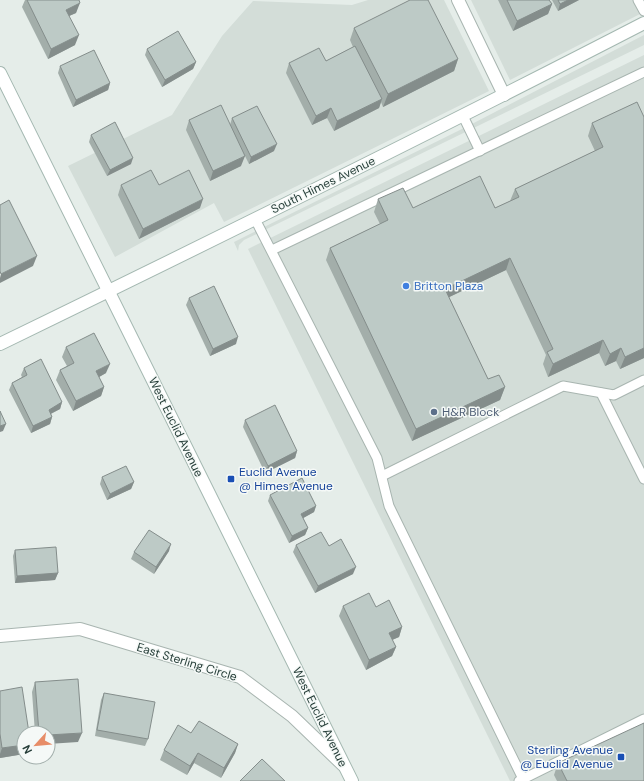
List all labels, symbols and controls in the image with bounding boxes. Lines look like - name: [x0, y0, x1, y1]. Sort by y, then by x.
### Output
- street label: South Himes Avenue: [268, 153, 378, 217]
- place label: Britton Plaza: [414, 278, 483, 294]
- marker: Britton Plaza: [401, 281, 411, 291]
- street label: West Euclid Avenue: [145, 374, 207, 480]
- place label: H&R Block: [442, 404, 499, 420]
- marker: H&R Block: [429, 407, 439, 417]
- place label: Euclid Avenue @ Himes Avenue: [239, 464, 333, 494]
- marker: Euclid Avenue @ Himes Avenue: [226, 474, 236, 484]
- street label: East Sterling Circle: [135, 639, 239, 685]
- street label: West Euclid Avenue: [289, 664, 351, 770]
- north arrow: [16, 725, 56, 765]
- place label: Sterling Avenue @ Euclid Avenue: [520, 742, 613, 772]
- text: N: [19, 743, 35, 756]
- marker: Sterling Avenue @ Euclid Avenue: [616, 752, 626, 762]

